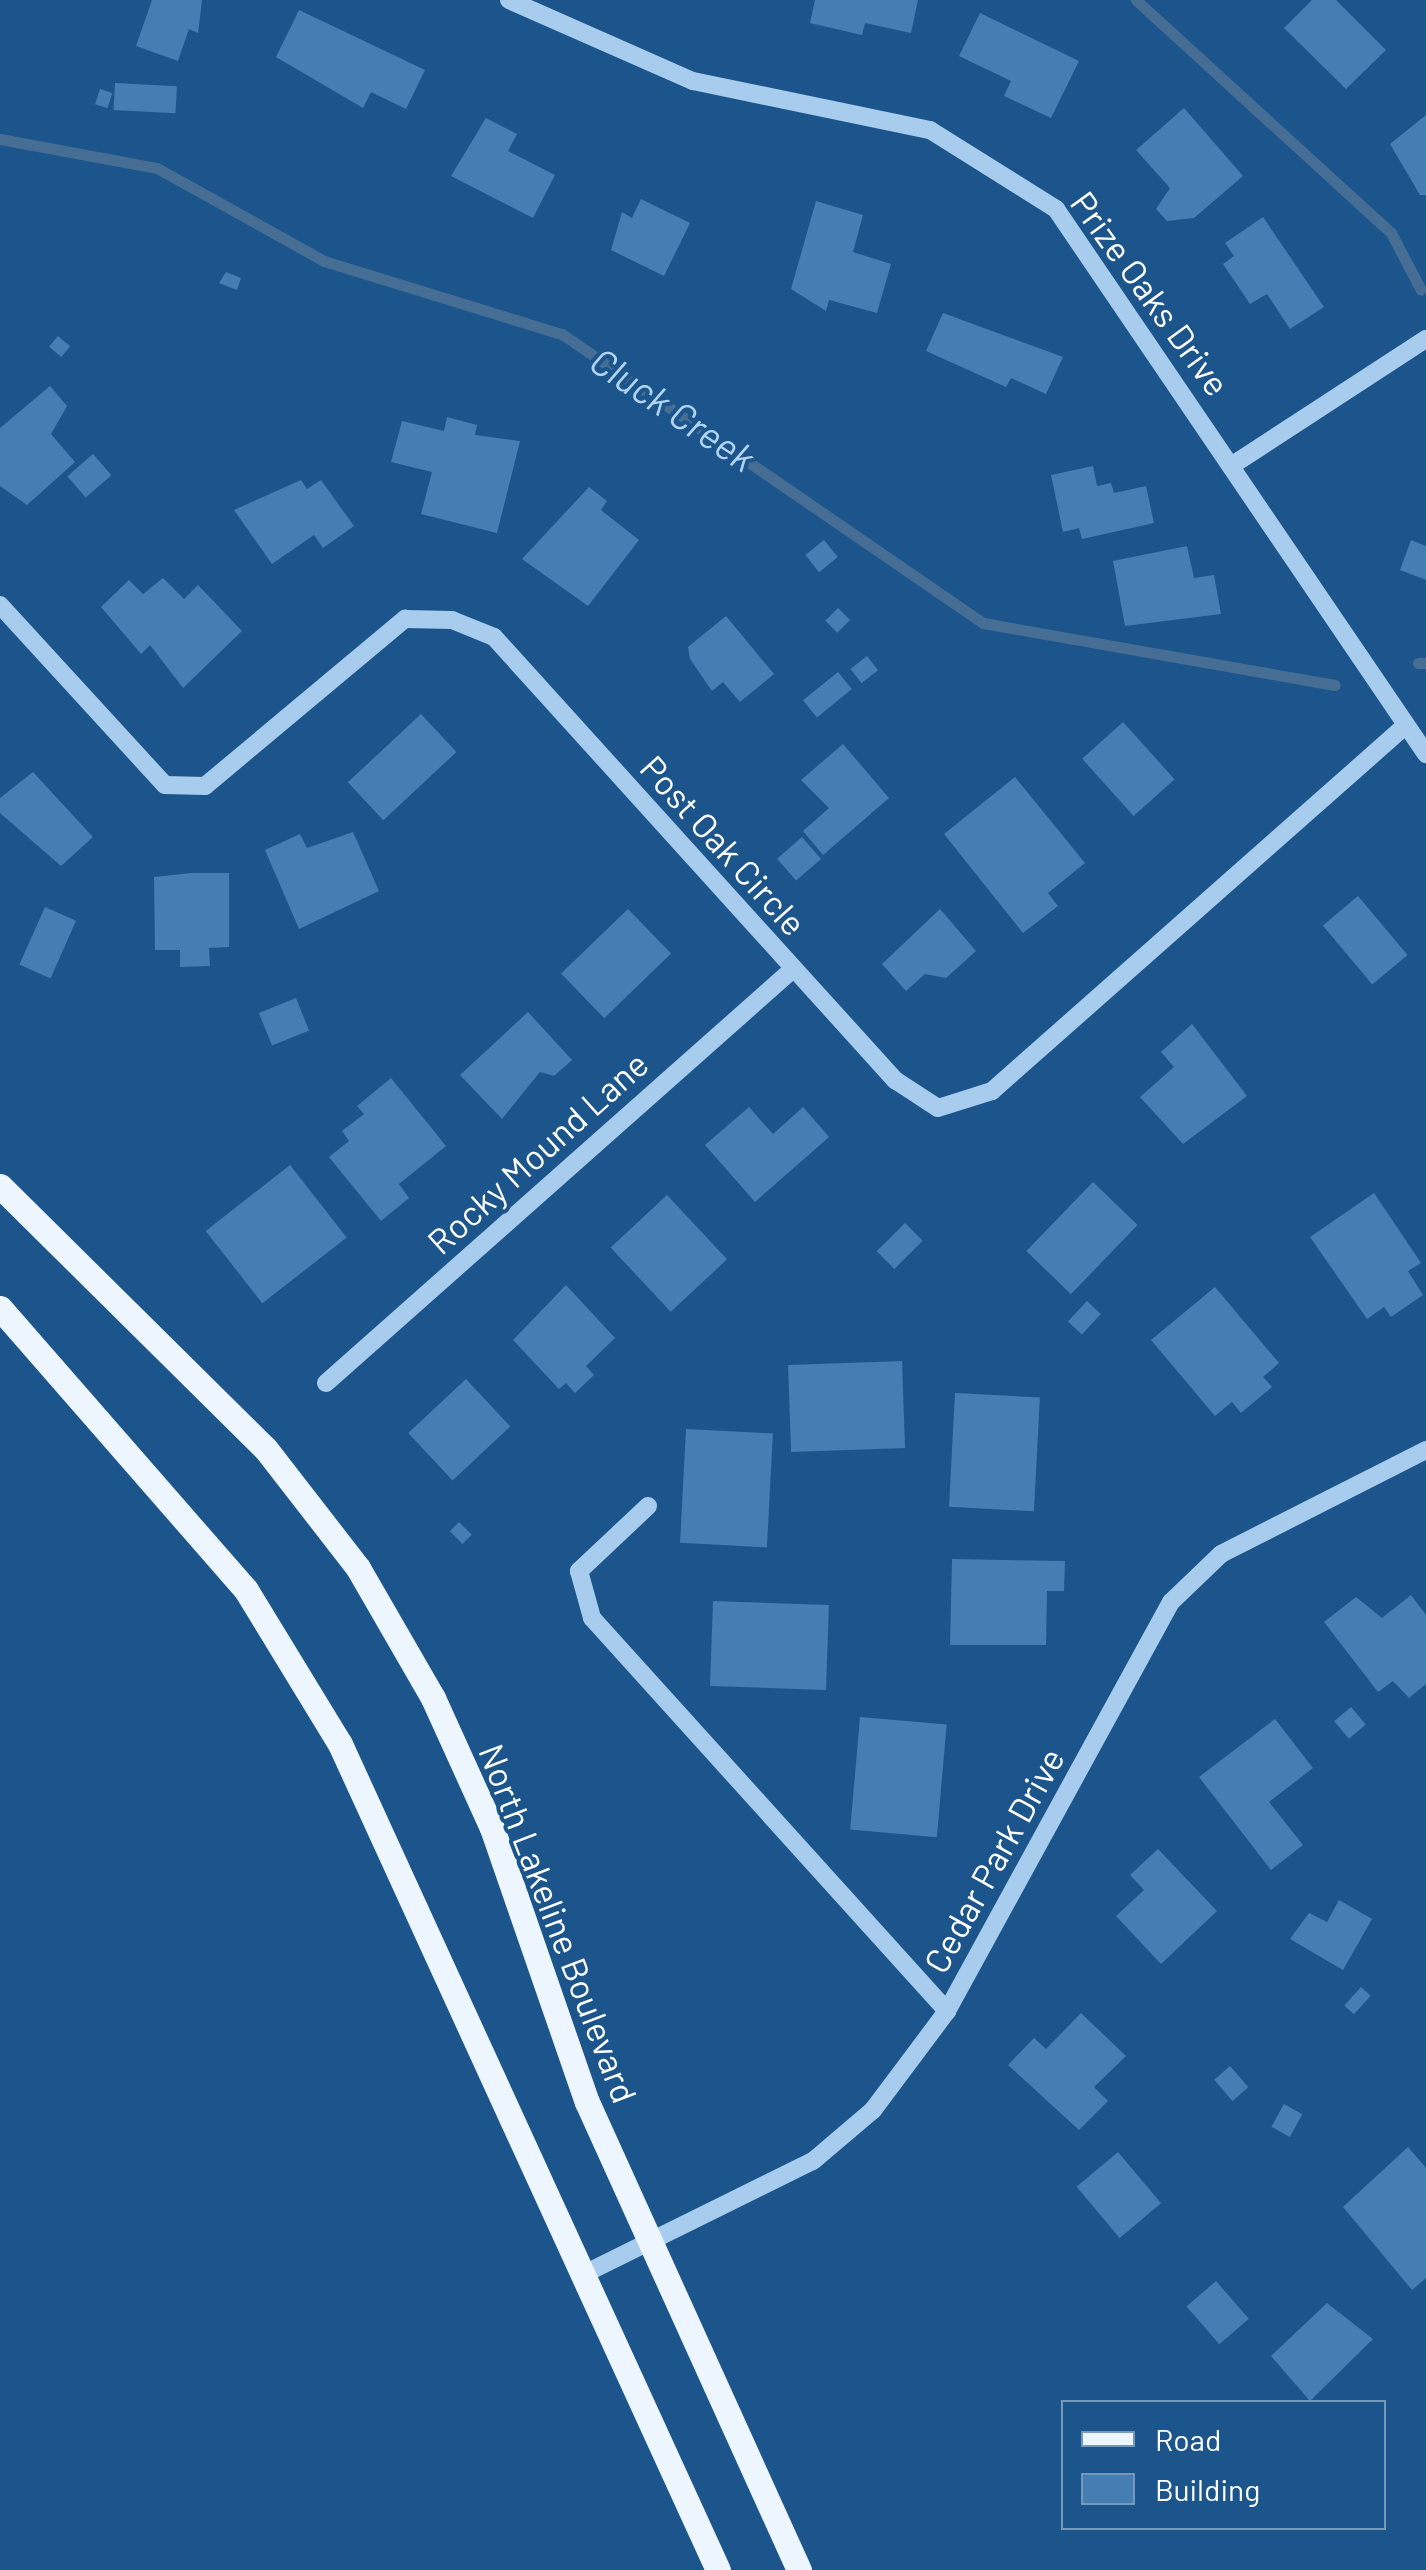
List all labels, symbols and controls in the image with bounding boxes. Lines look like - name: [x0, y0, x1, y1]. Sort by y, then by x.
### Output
- street label: Prize Oaks Drive: [1063, 183, 1239, 403]
- water label: Cluck Creek: [582, 337, 764, 481]
- street label: Post Oak Circle: [632, 746, 816, 944]
- street label: Rocky Mound Lane: [418, 1042, 656, 1262]
- street label: North Lakeline Boulevard: [471, 1738, 647, 2108]
- street label: Cedar Park Drive: [914, 1740, 1072, 1980]
- legend: [1061, 2400, 1386, 2530]
- text: Road: [1155, 2421, 1221, 2457]
- text: Building: [1155, 2471, 1260, 2507]

